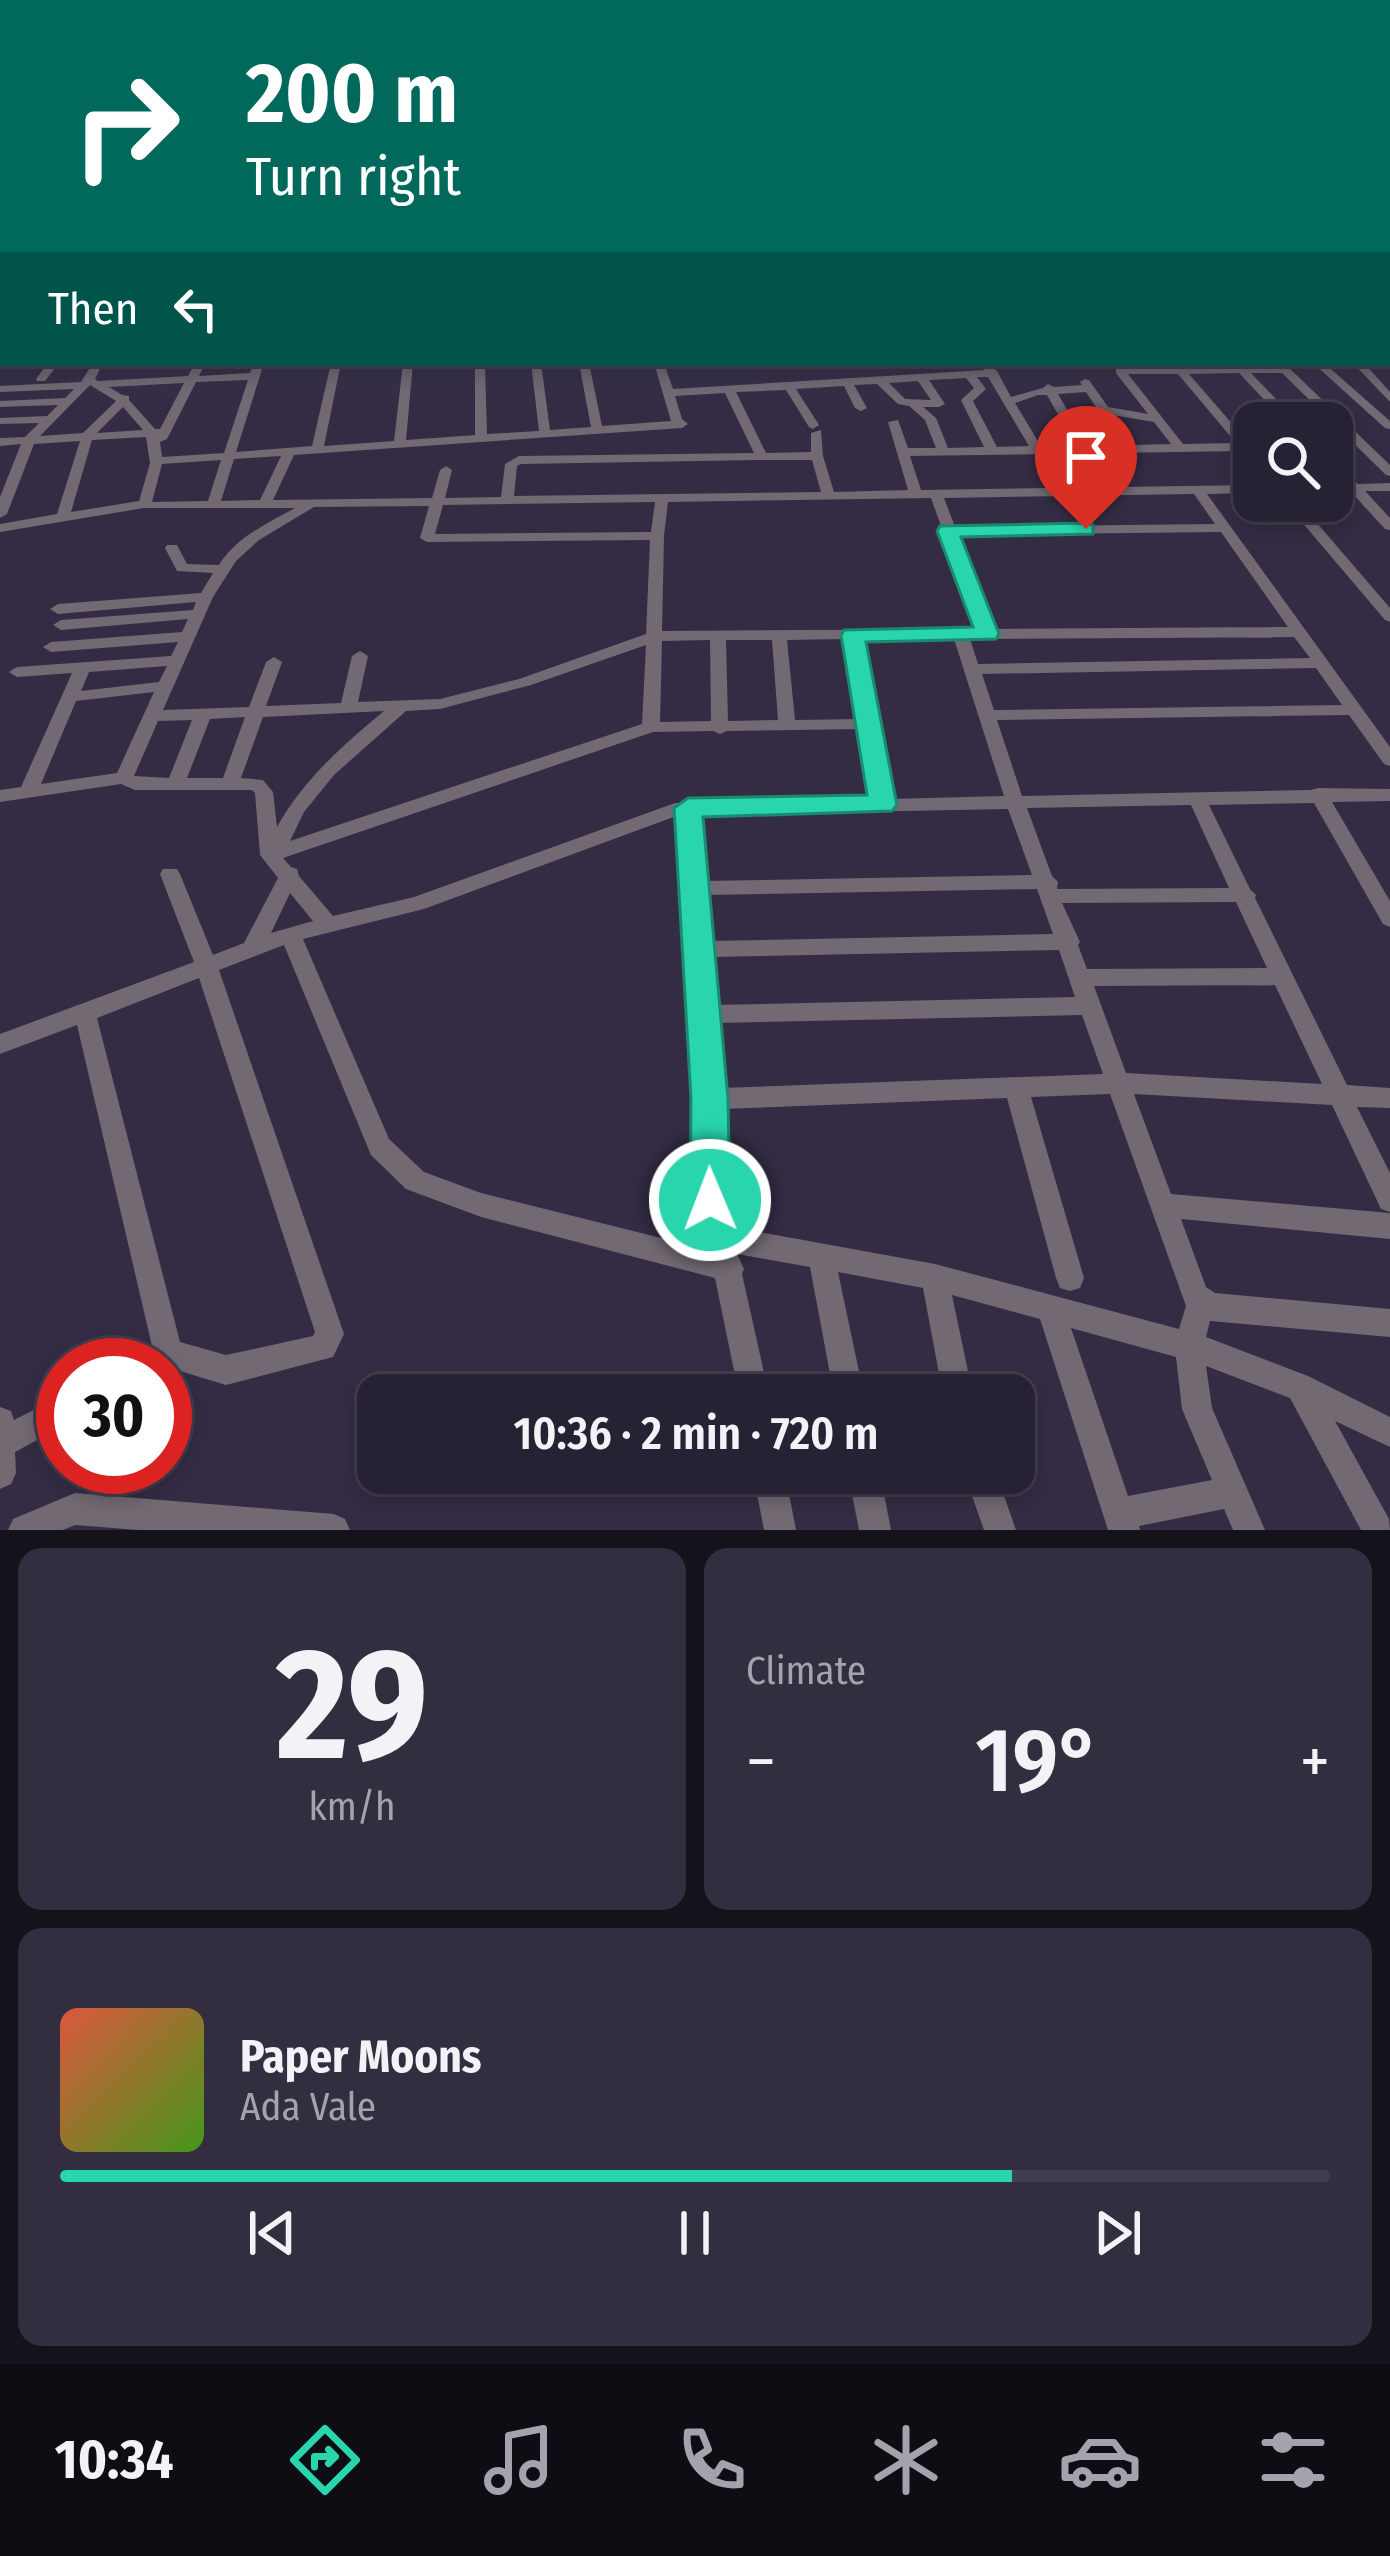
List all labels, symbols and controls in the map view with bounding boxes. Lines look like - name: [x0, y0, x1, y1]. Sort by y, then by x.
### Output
- text: 200 m: [246, 43, 458, 144]
- icon: right: [48, 48, 204, 204]
- text: Turn right: [246, 145, 461, 209]
- icon: left: [163, 276, 229, 342]
- text: Then: [48, 282, 139, 336]
- map controls: [1233, 402, 1353, 522]
- button: search: [1233, 402, 1353, 522]
- pin: [1035, 406, 1137, 529]
- icon: arrive: [1053, 424, 1119, 490]
- position arrow: [647, 1137, 773, 1263]
- speed limit sign: 30: [36, 1338, 192, 1494]
- text: 10:36 · 2 min · 720 m: [514, 1407, 878, 1461]
- text: 29: [276, 1612, 428, 1799]
- text: Climate: [746, 1648, 866, 1694]
- text: 19°: [975, 1707, 1101, 1815]
- text: −: [746, 1722, 776, 1801]
- text: +: [1300, 1722, 1330, 1801]
- text: km/h: [309, 1784, 395, 1830]
- text: Paper Moons: [240, 2030, 482, 2084]
- text: Ada Vale: [240, 2084, 376, 2130]
- icon: previous: [239, 2200, 305, 2266]
- icon: pause: [662, 2200, 728, 2266]
- icon: next: [1085, 2200, 1151, 2266]
- icon: directions: [283, 2418, 367, 2502]
- icon: music: [477, 2418, 561, 2502]
- icon: phone: [670, 2418, 754, 2502]
- icon: climate: [864, 2418, 948, 2502]
- icon: car: [1058, 2418, 1142, 2502]
- icon: filters: [1251, 2418, 1335, 2502]
- text: 10:34: [55, 2428, 174, 2492]

